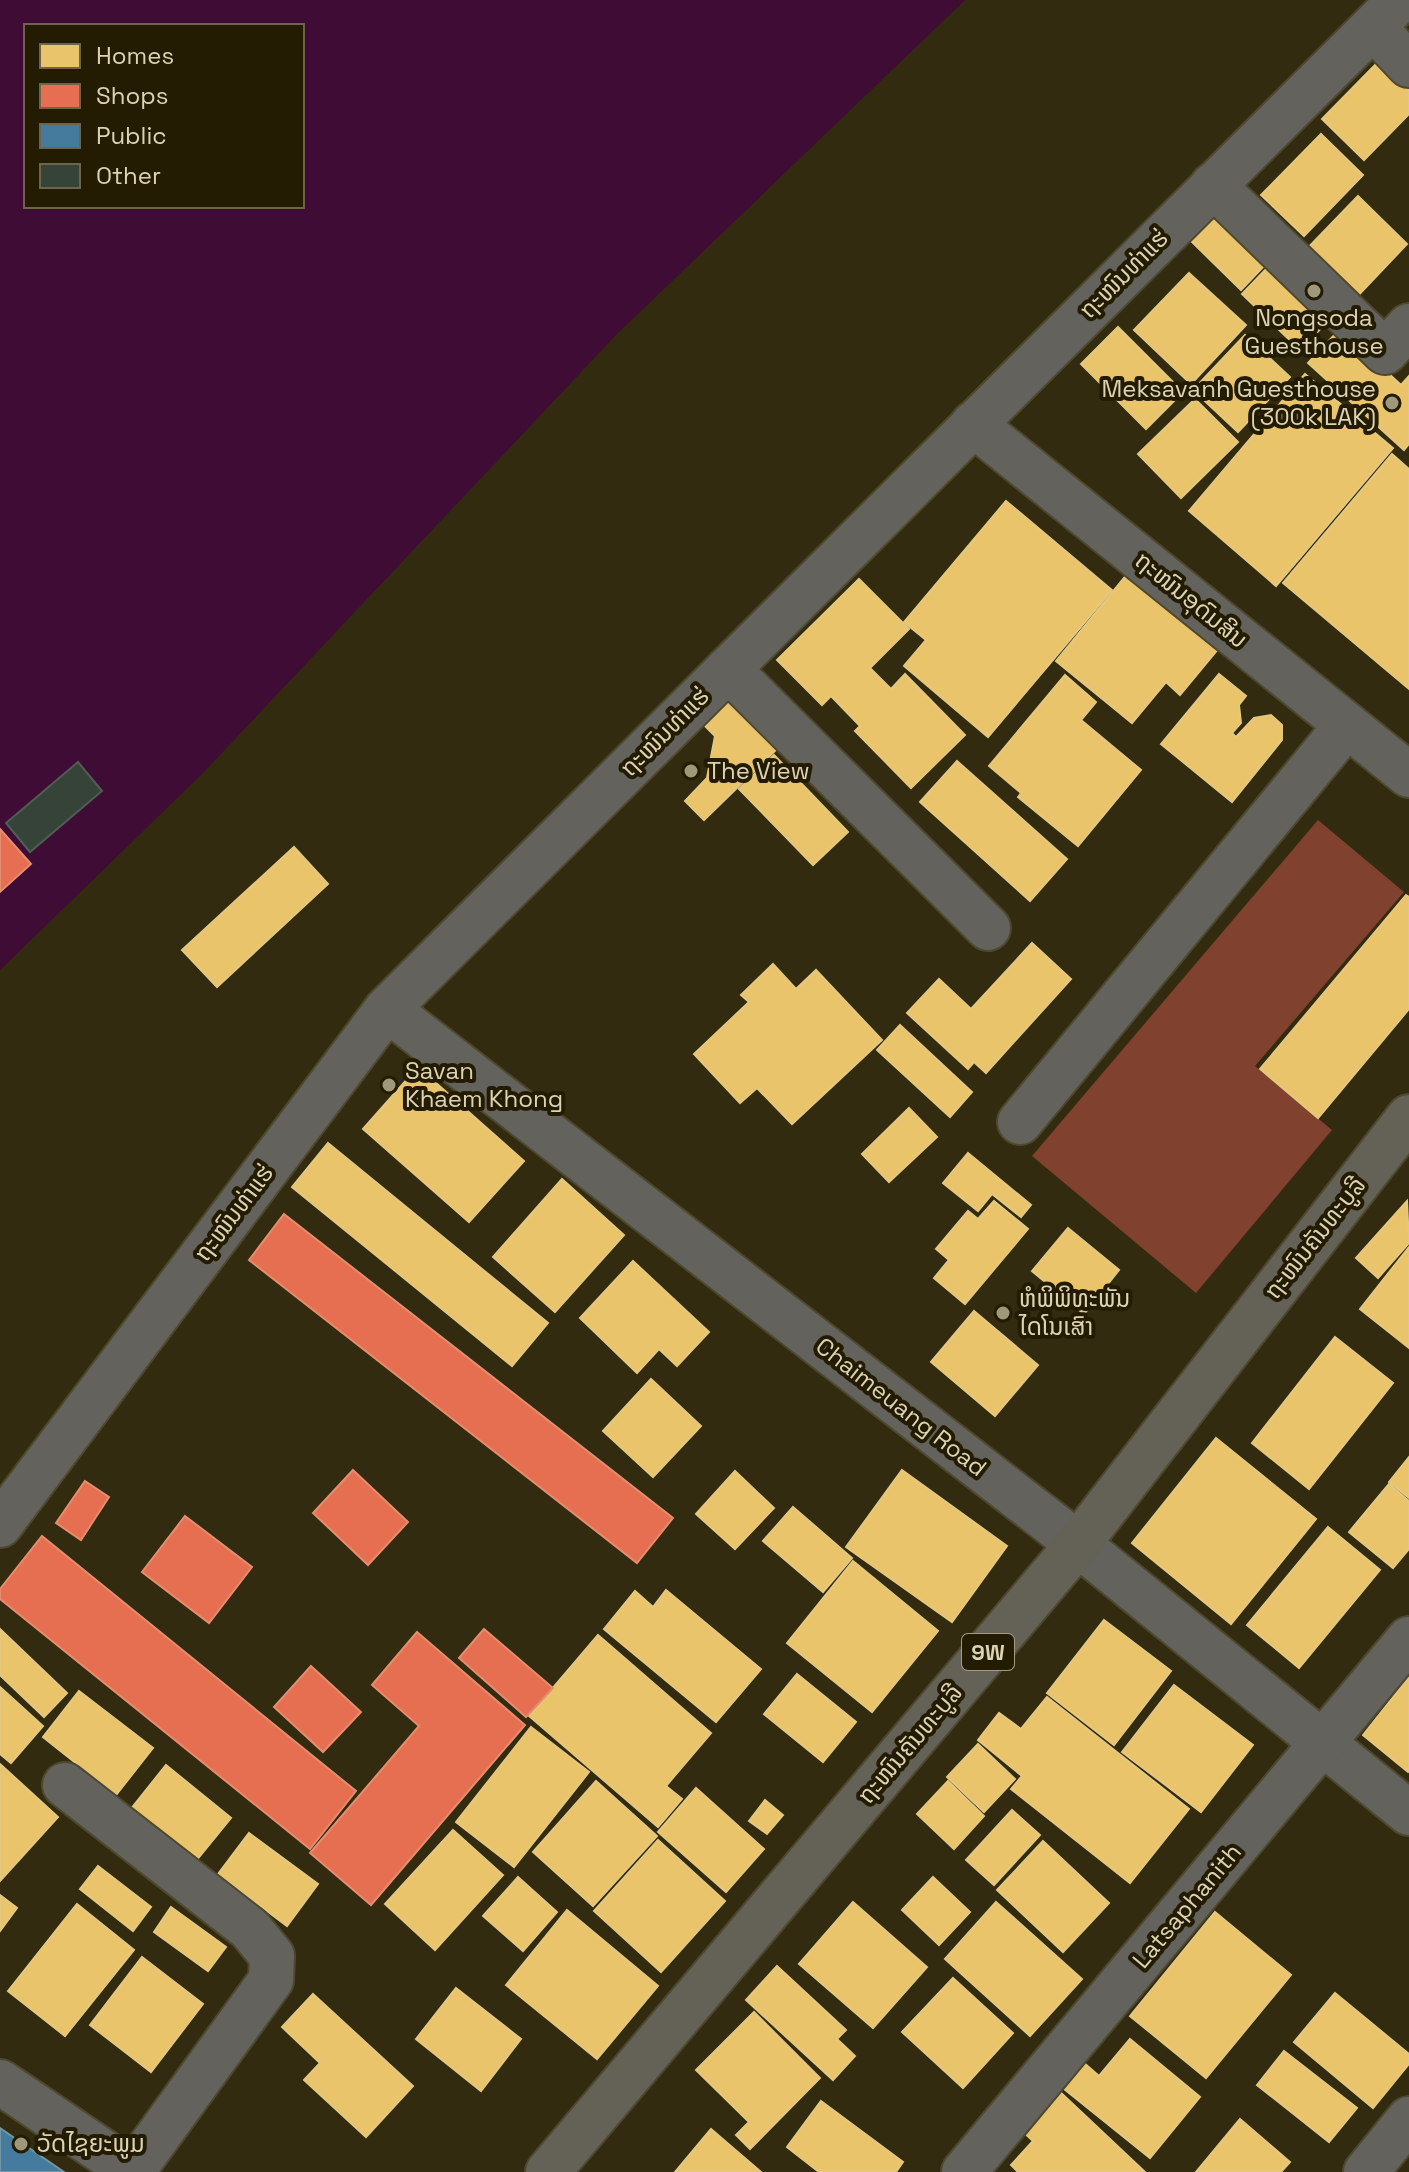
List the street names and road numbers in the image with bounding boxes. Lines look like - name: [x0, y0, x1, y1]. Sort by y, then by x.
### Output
- street label: ຖະໜົນທ່າແຮ່: [1072, 222, 1175, 325]
- street label: ຖະໜົນອຸດົມສິນ: [1128, 545, 1254, 655]
- street label: ຖະໜົນທ່າແຮ່: [613, 680, 716, 783]
- street label: ຖະໜົນທ່າແຮ່: [187, 1158, 280, 1268]
- street label: ຖະໜົນຄັນທະບູລີ: [1257, 1170, 1372, 1305]
- street label: Chaimeuang Road: [810, 1330, 993, 1483]
- road number: 9W: [962, 1634, 1014, 1670]
- street label: ຖະໜົນຄັນທະບູລີ: [850, 1677, 969, 1810]
- street label: Latsaphanith: [1125, 1837, 1248, 1975]

